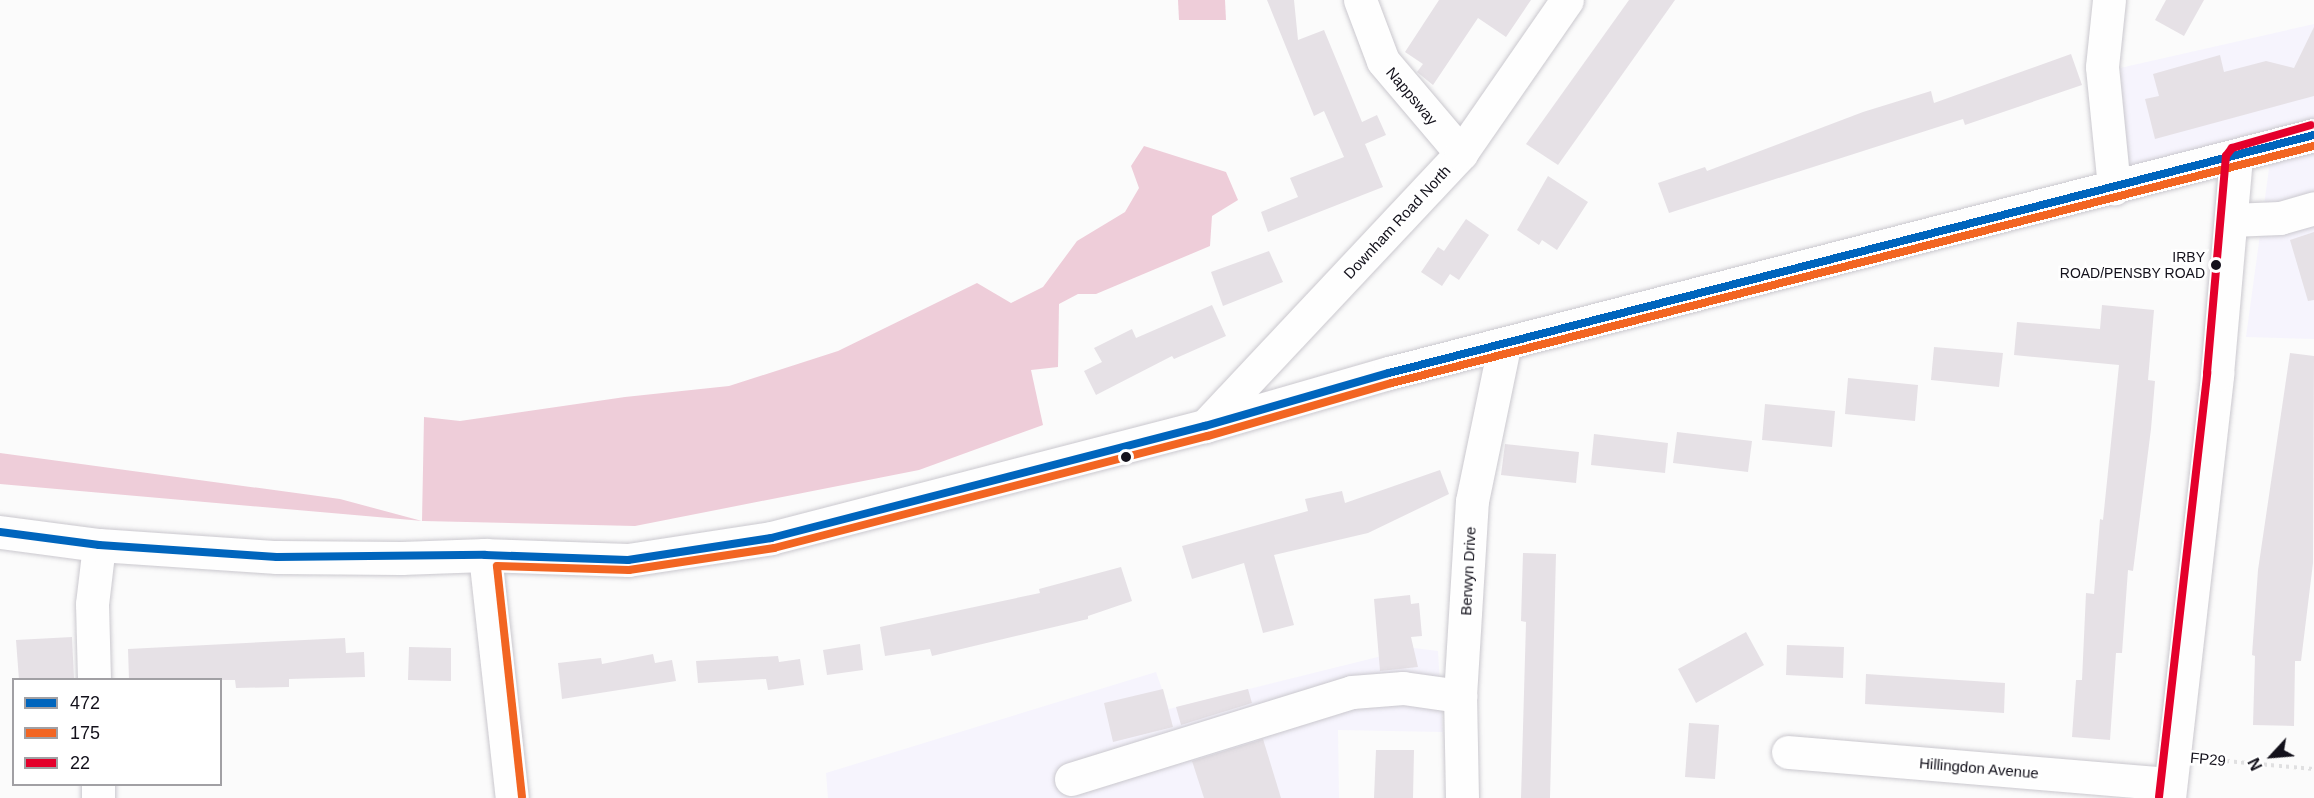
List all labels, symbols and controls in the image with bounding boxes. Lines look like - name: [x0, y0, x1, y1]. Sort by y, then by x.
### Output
- street label: Nappsway: [1383, 63, 1441, 129]
- street label: Downham Road North: [1340, 162, 1454, 282]
- place label: IRBY ROAD/PENSBY ROAD: [2060, 249, 2205, 282]
- marker: IRBY ROAD/PENSBY ROAD: [2210, 259, 2222, 271]
- unlabelled marker: [1120, 451, 1132, 463]
- street label: Berwyn Drive: [1457, 526, 1479, 616]
- legend: [12, 678, 222, 786]
- text: 472: [70, 693, 100, 713]
- text: 175: [70, 723, 100, 743]
- north arrow: [2242, 726, 2302, 786]
- street label: FP29: [2189, 748, 2227, 770]
- text: 22: [70, 753, 90, 773]
- street label: Hillingdon Avenue: [1918, 754, 2040, 782]
- text: N: [2245, 755, 2266, 773]

